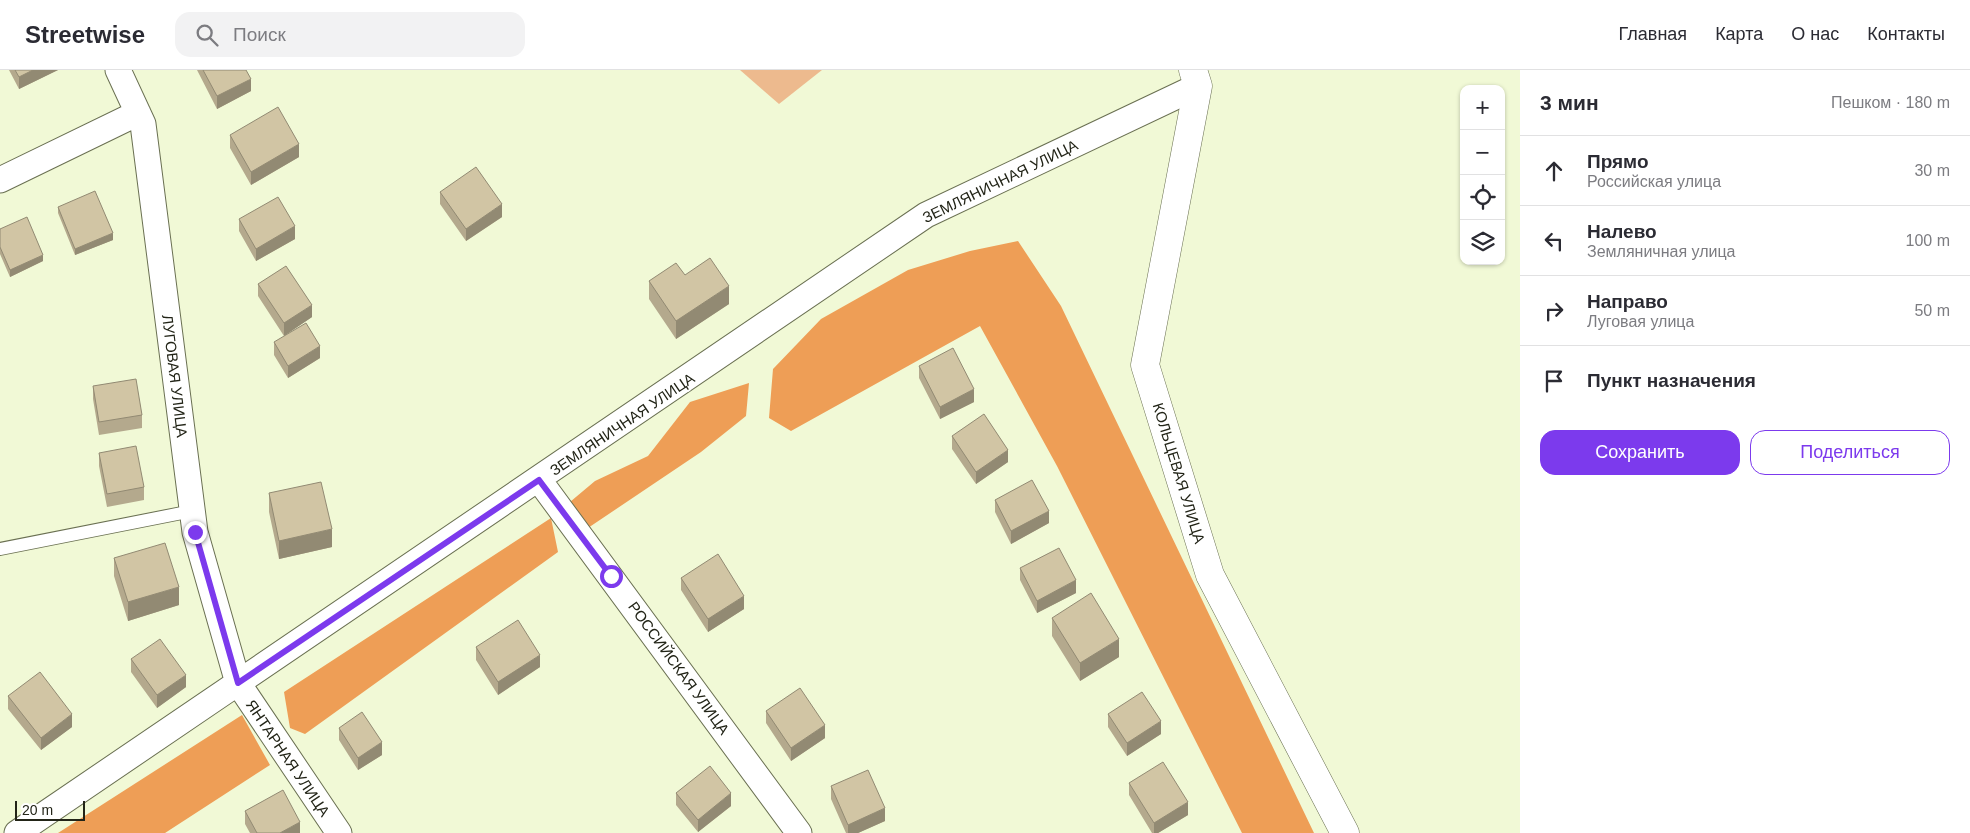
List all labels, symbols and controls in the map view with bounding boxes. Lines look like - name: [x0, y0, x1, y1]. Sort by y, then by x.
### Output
- search box: [175, 12, 525, 57]
- text: Streetwise: [25, 21, 145, 48]
- icon: search: [193, 21, 221, 49]
- text: Поиск: [233, 24, 286, 45]
- text: Главная: [1619, 24, 1687, 44]
- text: Карта: [1715, 24, 1763, 44]
- text: О нас: [1791, 24, 1839, 44]
- text: Контакты: [1867, 24, 1945, 44]
- map controls: [1460, 85, 1505, 265]
- button: +: [1460, 85, 1505, 130]
- text: 3 мин: [1540, 91, 1599, 114]
- text: Пешком · 180 m: [1831, 94, 1950, 111]
- button: −: [1460, 130, 1505, 175]
- street label: ЗЕМЛЯНИЧНАЯ УЛИЦА: [920, 136, 1080, 226]
- text: Прямо: [1587, 151, 1649, 172]
- icon: ahead: [1540, 157, 1568, 185]
- text: 30 m: [1914, 162, 1950, 179]
- text: Российская улица: [1587, 173, 1721, 190]
- button: locate: [1460, 175, 1505, 220]
- button: layers: [1460, 220, 1505, 265]
- text: Налево: [1587, 221, 1657, 242]
- icon: left: [1540, 227, 1568, 255]
- text: 100 m: [1906, 232, 1950, 249]
- text: Земляничная улица: [1587, 243, 1736, 260]
- text: Направо: [1587, 291, 1668, 312]
- icon: right: [1540, 297, 1568, 325]
- text: 50 m: [1914, 302, 1950, 319]
- text: Луговая улица: [1587, 313, 1694, 330]
- street label: ЛУГОВАЯ УЛИЦА: [159, 314, 191, 438]
- icon: arrive: [1540, 367, 1568, 395]
- street label: ЗЕМЛЯНИЧНАЯ УЛИЦА: [547, 369, 697, 479]
- text: Пункт назначения: [1587, 370, 1756, 391]
- street label: КОЛЬЦЕВАЯ УЛИЦА: [1150, 401, 1208, 545]
- button: Сохранить: [1540, 430, 1740, 475]
- button: Поделиться: [1750, 430, 1950, 475]
- route end: [184, 521, 207, 544]
- route start: [600, 565, 623, 588]
- street label: РОССИЙСКАЯ УЛИЦА: [625, 598, 733, 738]
- street label: ЯНТАРНАЯ УЛИЦА: [243, 696, 333, 820]
- scale bar: [15, 798, 85, 821]
- text: 20 m: [22, 802, 53, 818]

